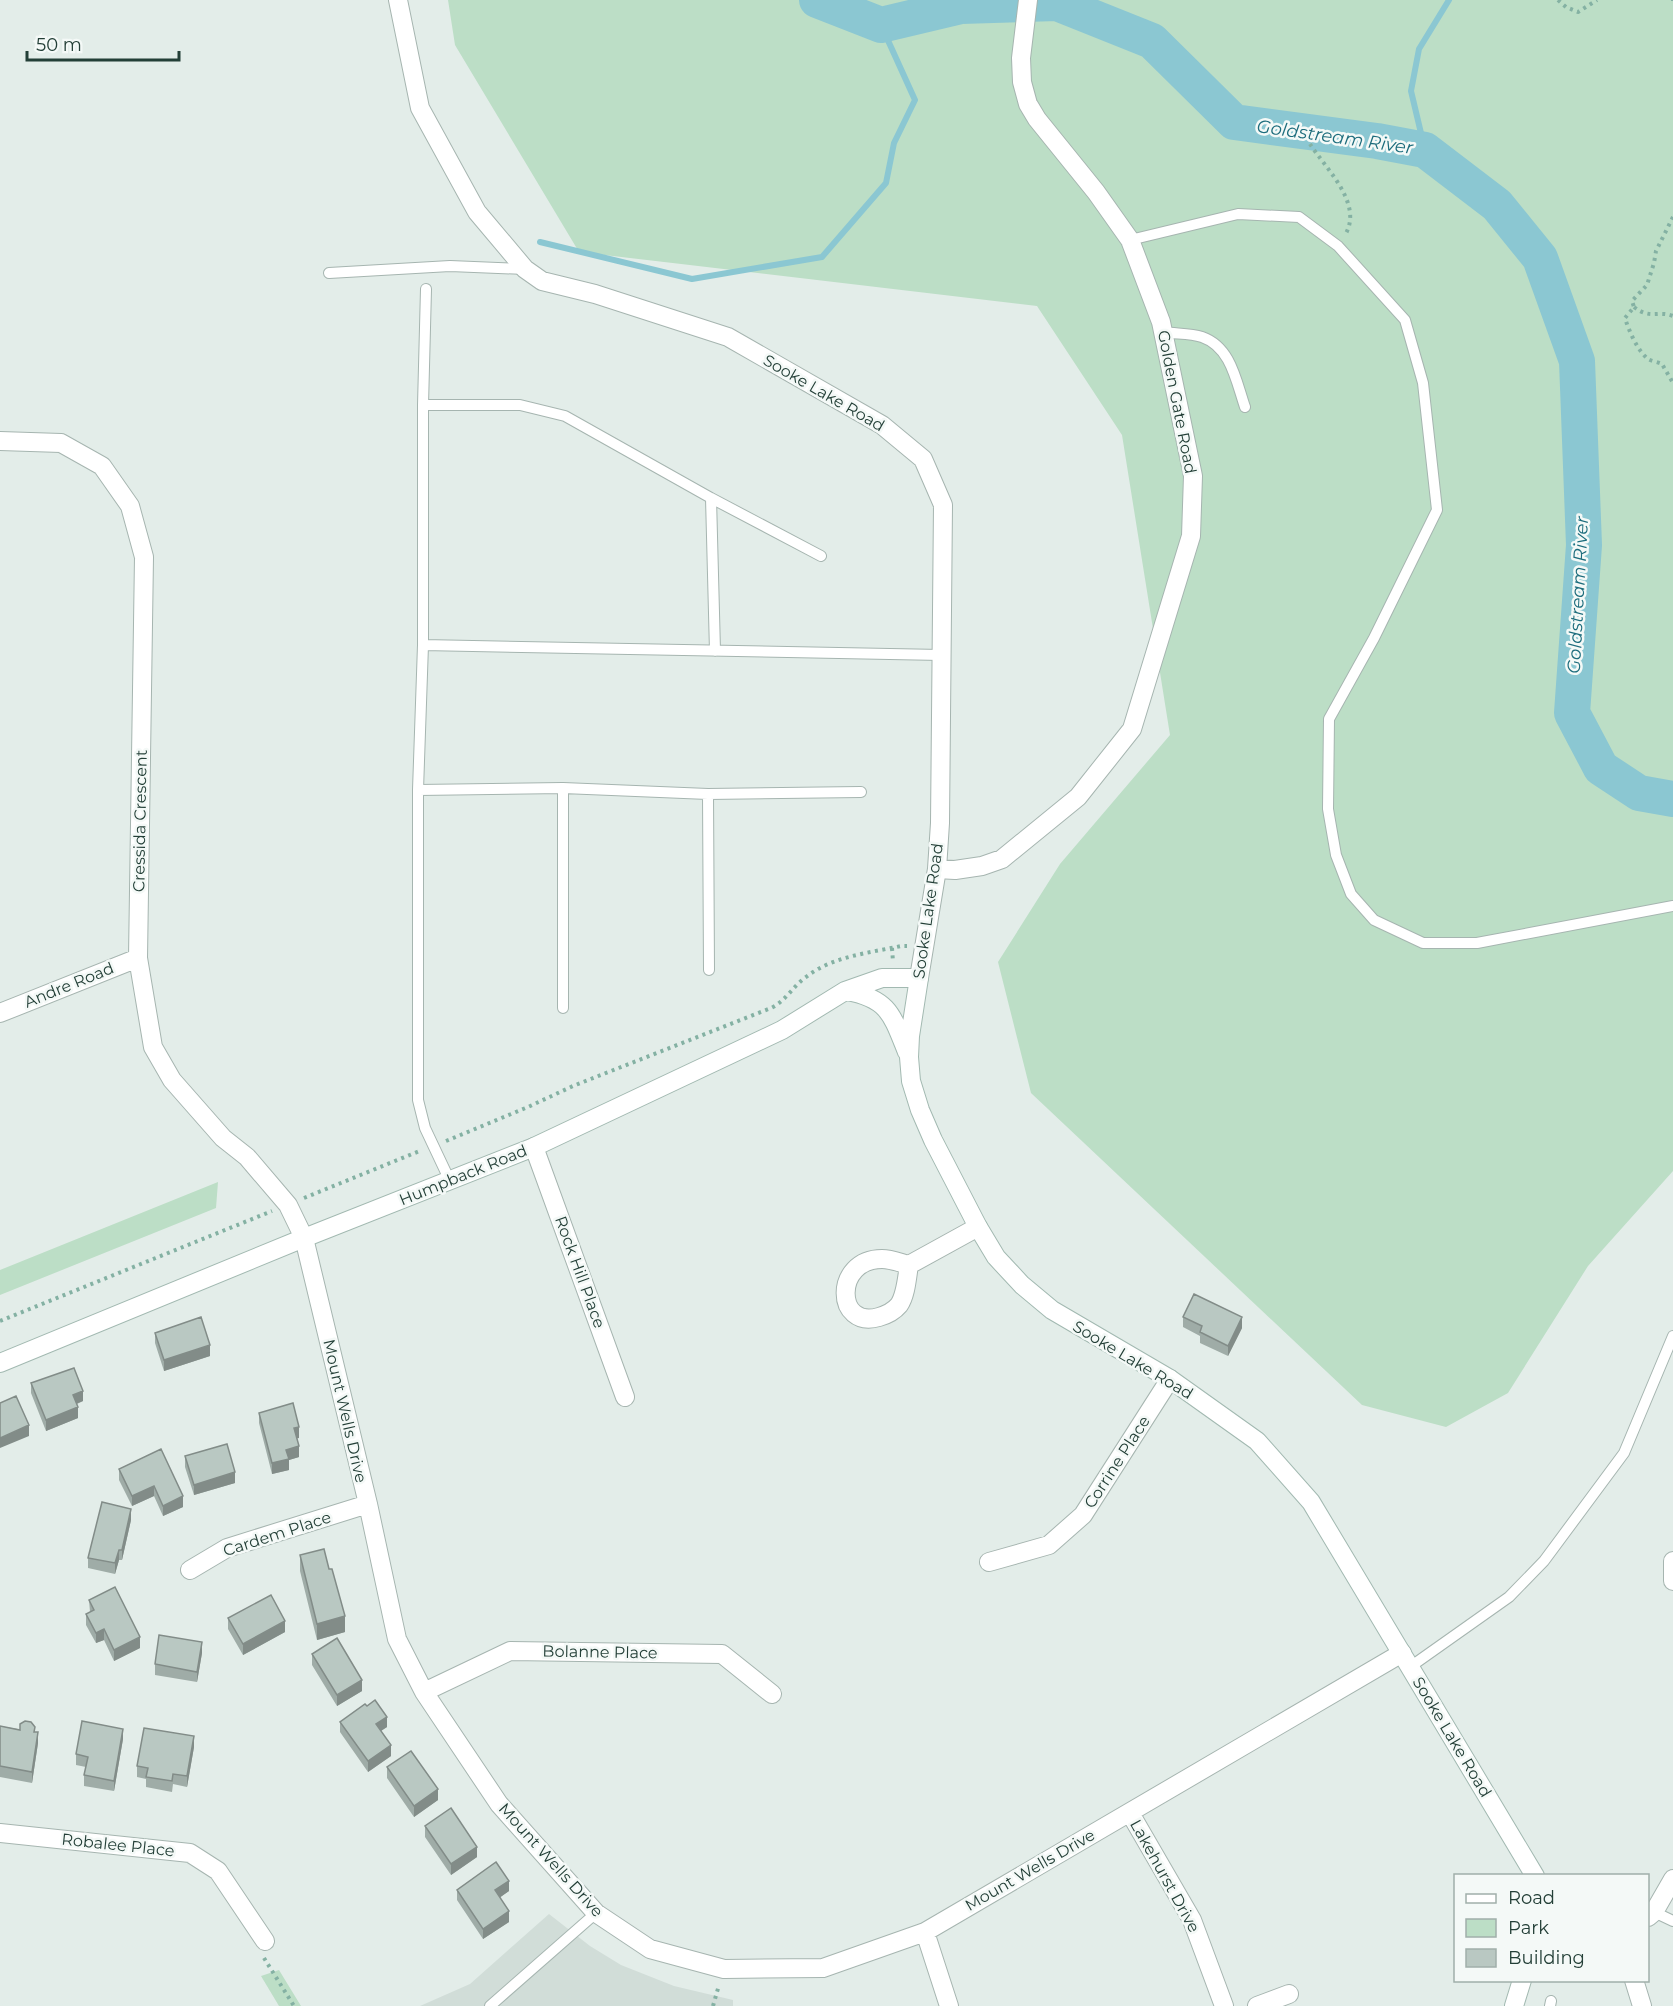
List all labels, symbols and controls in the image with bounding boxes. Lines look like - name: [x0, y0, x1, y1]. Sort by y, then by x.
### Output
- scale bar: [27, 24, 178, 62]
- text: 50 m: [36, 34, 82, 56]
- water label: Goldstream River: [1255, 115, 1415, 159]
- street label: Golden Gate Road: [1154, 329, 1200, 475]
- street label: Sooke Lake Road: [760, 351, 888, 435]
- water label: Goldstream River: [1563, 515, 1593, 674]
- street label: Cressida Crescent: [129, 749, 151, 892]
- street label: Sooke Lake Road: [909, 842, 947, 980]
- street label: Andre Road: [21, 958, 117, 1012]
- street label: Humpback Road: [396, 1141, 530, 1209]
- street label: Rock Hill Place: [551, 1213, 609, 1331]
- street label: Sooke Lake Road: [1069, 1317, 1197, 1403]
- street label: Mount Wells Drive: [319, 1337, 371, 1485]
- street label: Corrine Place: [1080, 1412, 1154, 1512]
- street label: Cardem Place: [221, 1508, 333, 1560]
- street label: Bolanne Place: [542, 1641, 658, 1663]
- street label: Sooke Lake Road: [1409, 1673, 1495, 1801]
- street label: Mount Wells Drive: [495, 1799, 607, 1921]
- street label: Lakehurst Drive: [1126, 1816, 1204, 1936]
- street label: Mount Wells Drive: [962, 1825, 1098, 1915]
- street label: Robalee Place: [61, 1830, 175, 1860]
- legend: [1454, 1874, 1649, 1982]
- text: Road: [1508, 1887, 1555, 1909]
- text: Park: [1508, 1917, 1549, 1939]
- text: Building: [1508, 1947, 1585, 1969]

